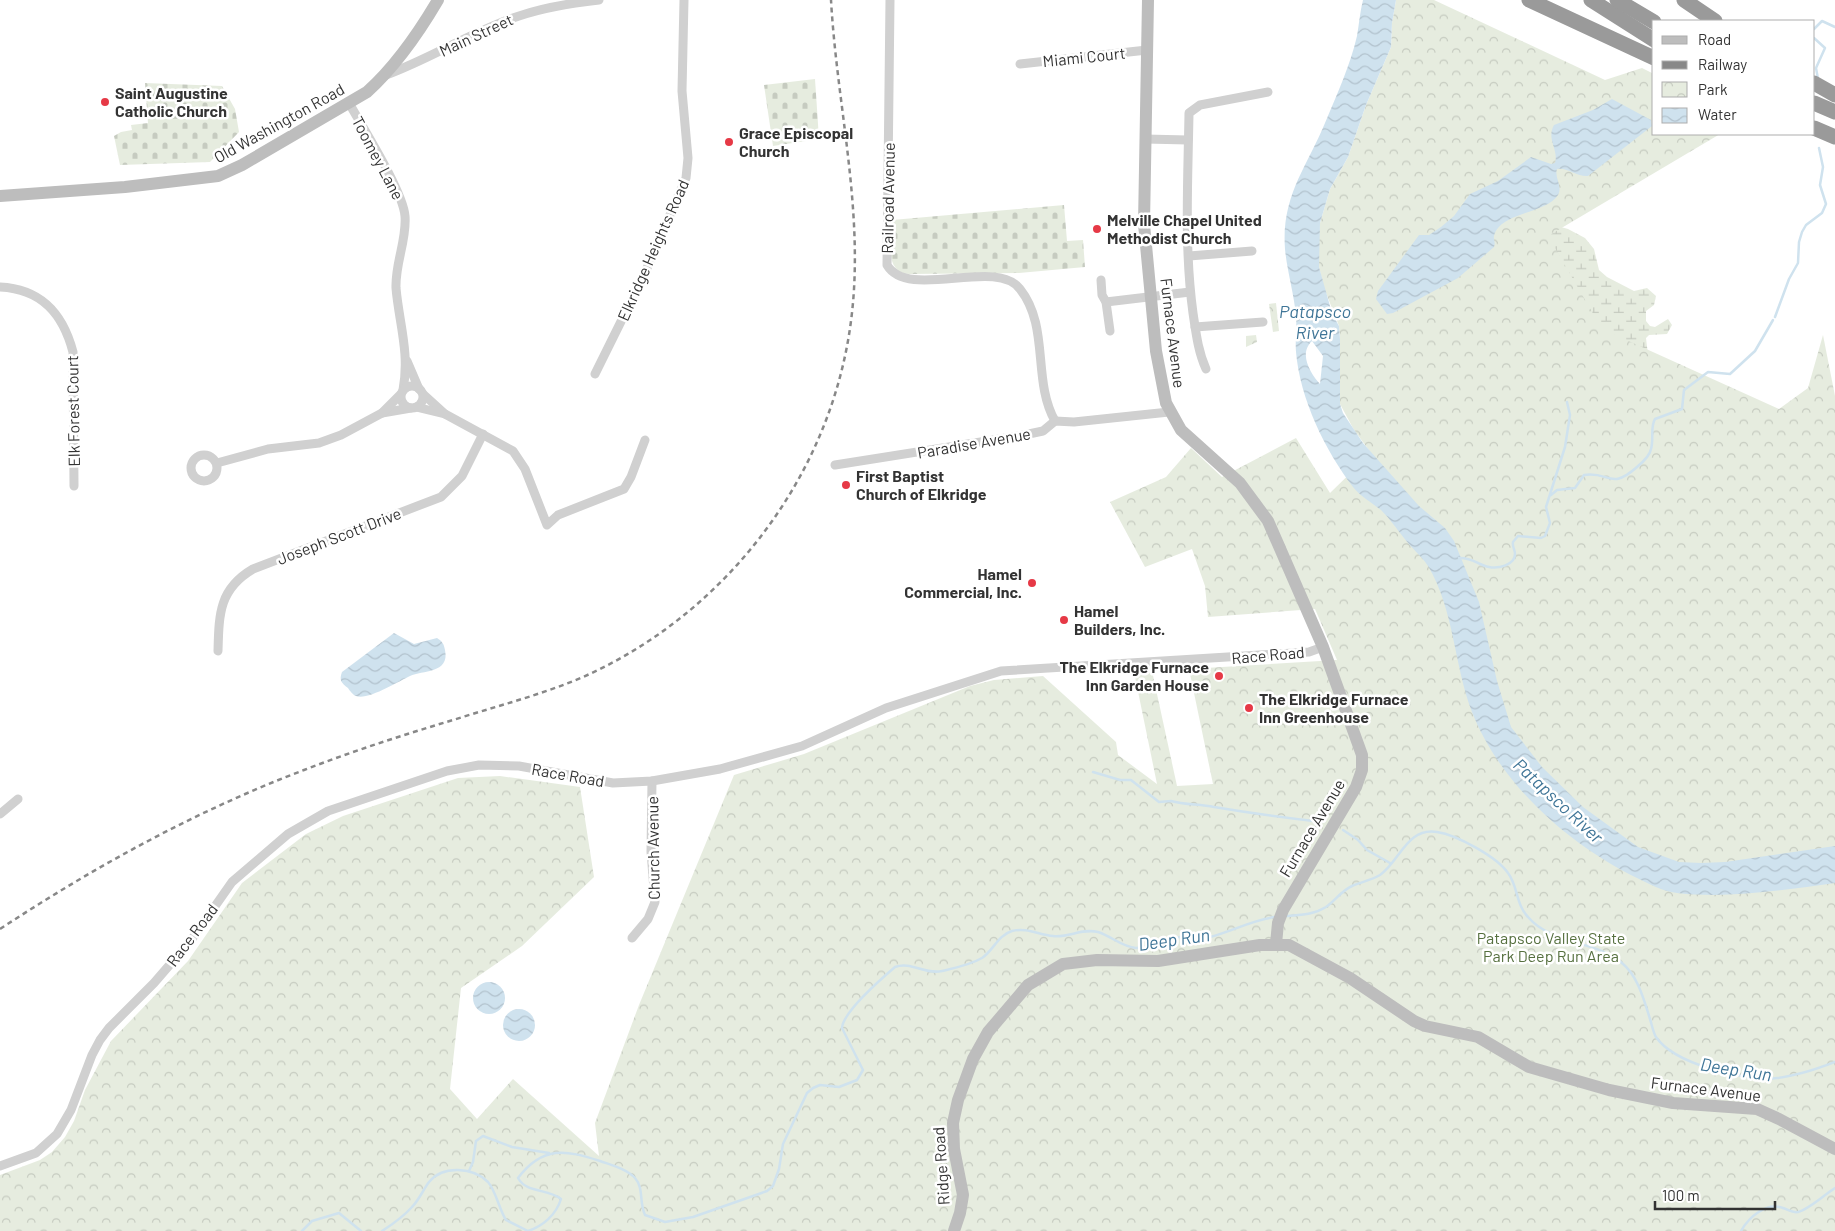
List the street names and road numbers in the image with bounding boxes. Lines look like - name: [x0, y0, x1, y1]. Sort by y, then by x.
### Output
- street label: Main Street: [436, 9, 516, 60]
- street label: Miami Court: [1042, 43, 1126, 70]
- street label: Old Washington Road: [210, 79, 347, 166]
- street label: Toomey Lane: [349, 113, 408, 203]
- street label: Railroad Avenue: [877, 142, 898, 254]
- street label: Elkridge Heights Road: [613, 176, 692, 323]
- street label: Furnace Avenue: [1157, 277, 1190, 389]
- street label: Elk Forest Court: [62, 355, 83, 467]
- street label: Paradise Avenue: [916, 423, 1032, 462]
- street label: Joseph Scott Drive: [274, 503, 404, 568]
- street label: Race Road: [1231, 642, 1305, 667]
- street label: Race Road: [530, 759, 606, 790]
- street label: Furnace Avenue: [1275, 775, 1348, 880]
- street label: Church Avenue: [642, 796, 663, 900]
- street label: Race Road: [162, 900, 221, 970]
- street label: Furnace Avenue: [1650, 1072, 1762, 1105]
- street label: Ridge Road: [928, 1126, 953, 1206]

